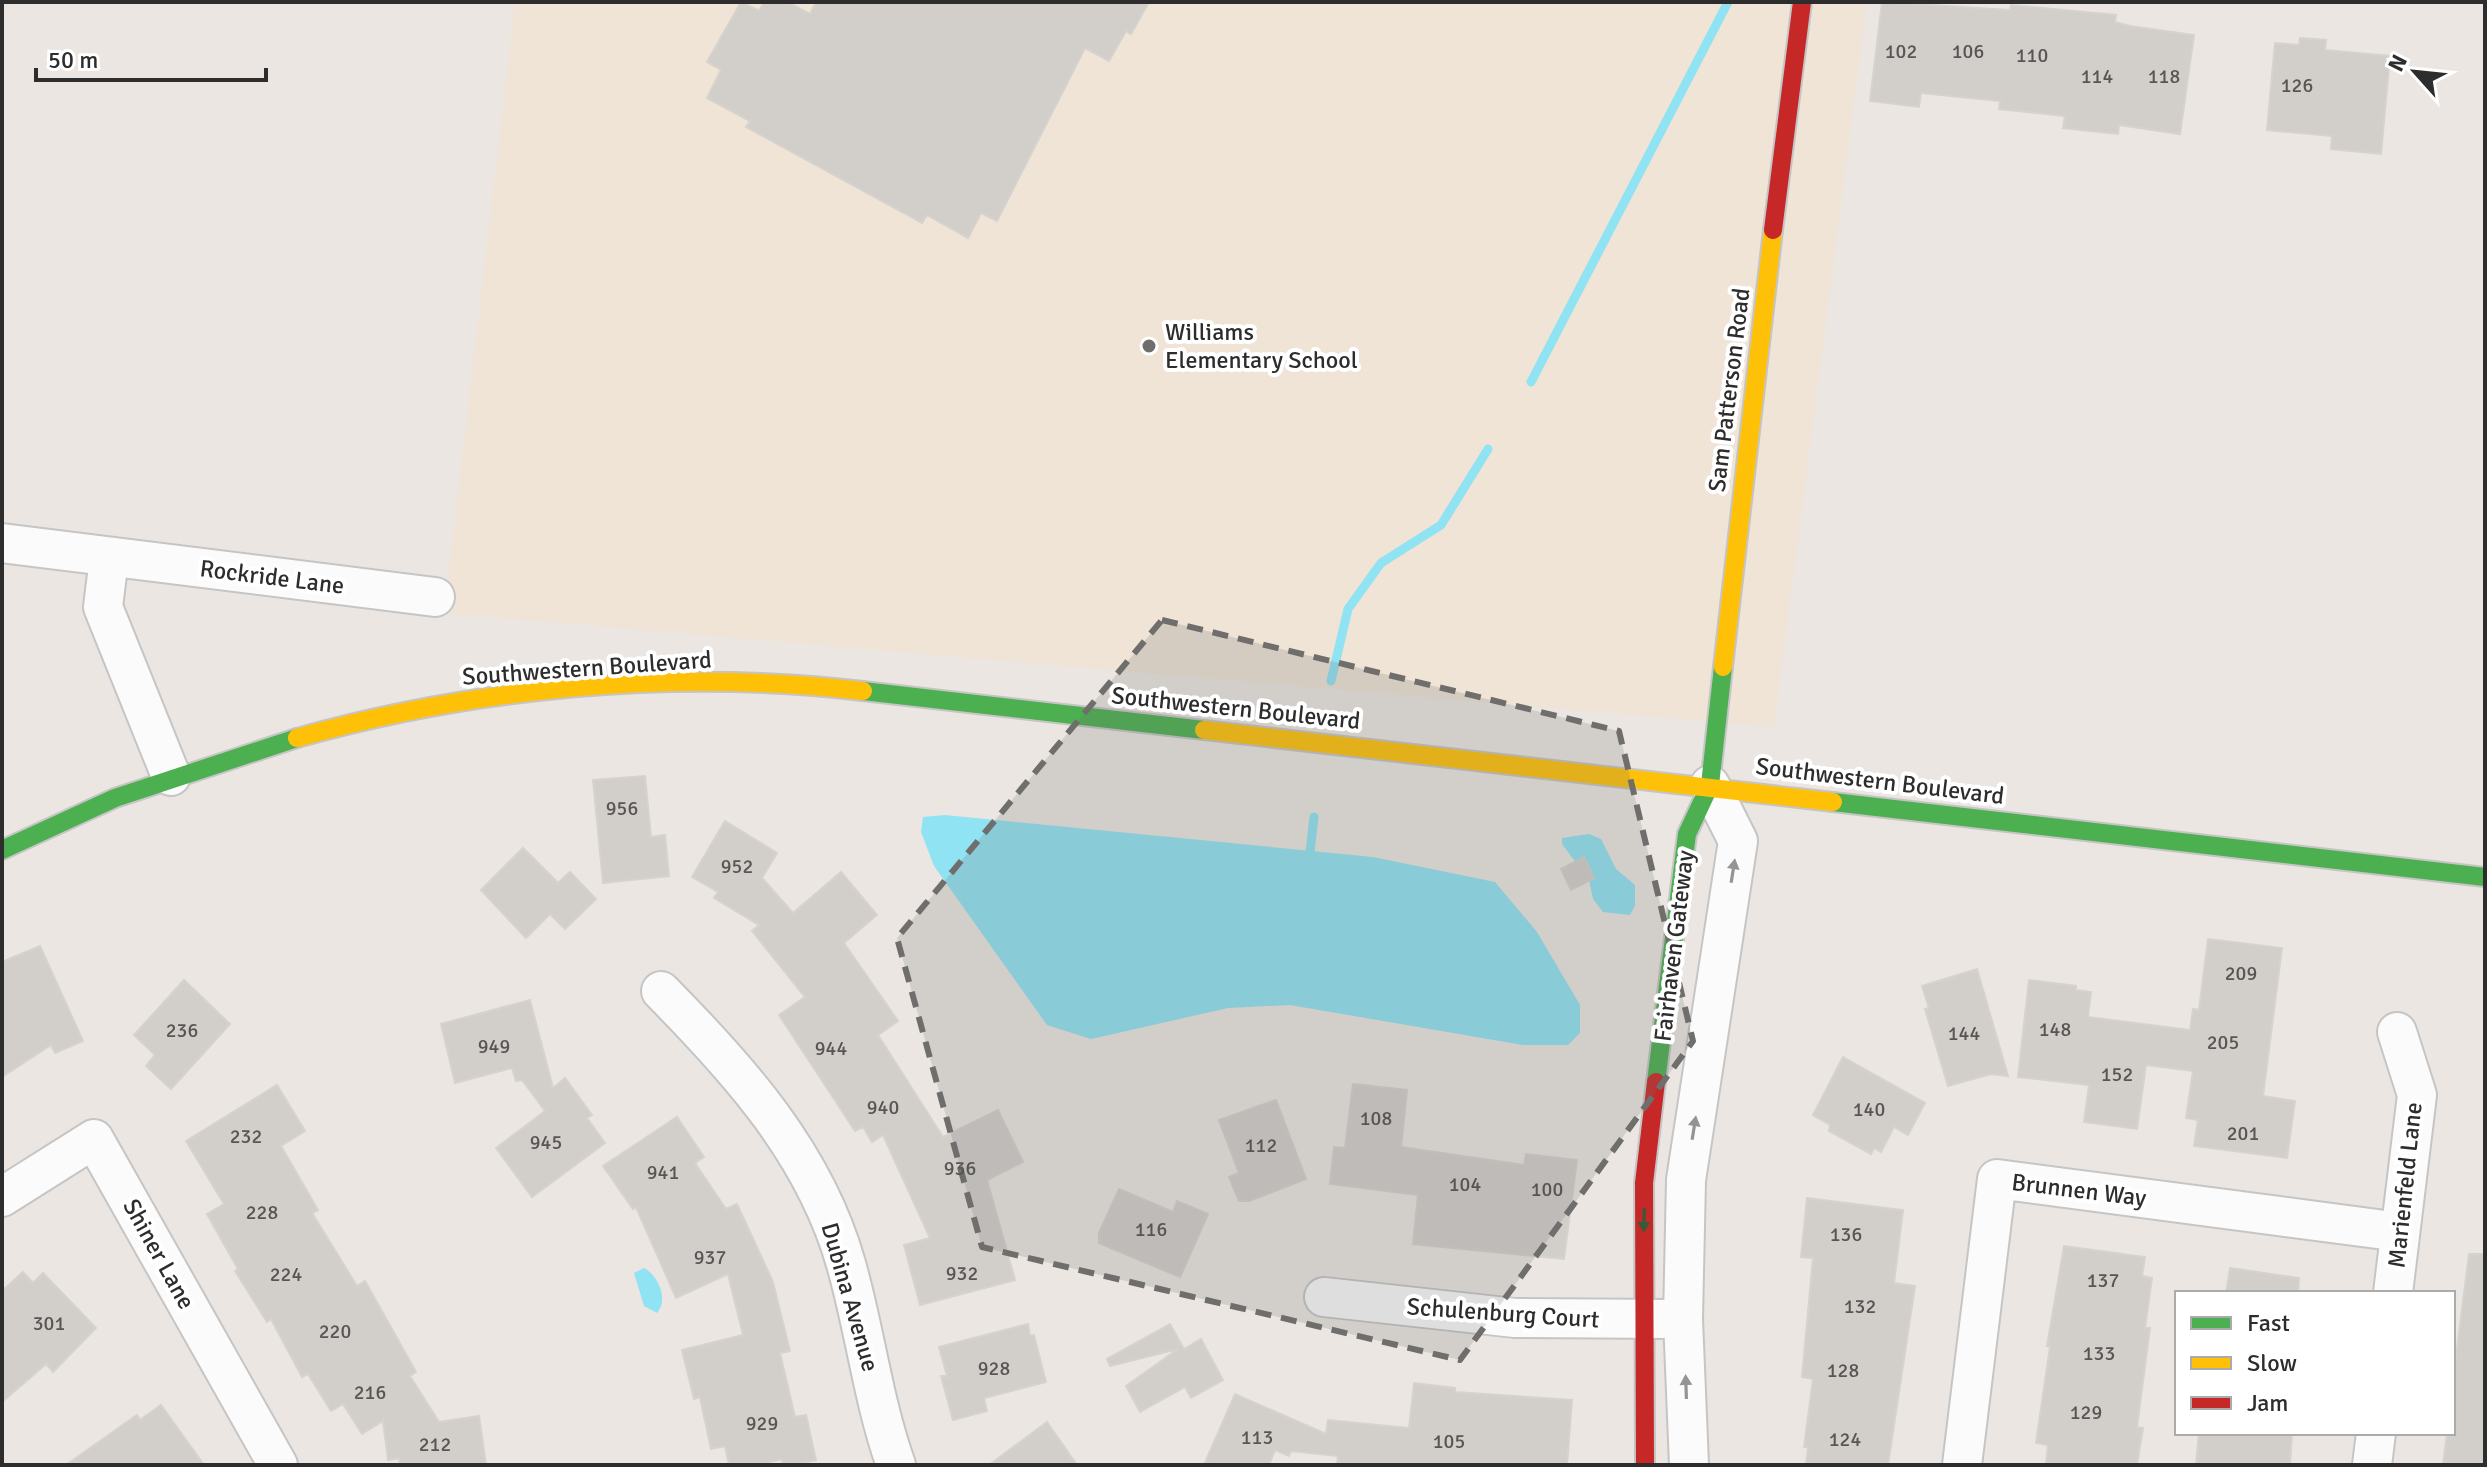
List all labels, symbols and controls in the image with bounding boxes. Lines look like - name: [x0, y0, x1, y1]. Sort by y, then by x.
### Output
- scale bar: [36, 32, 266, 82]
- north arrow: [2375, 32, 2455, 112]
- house number: 102: [1885, 39, 1917, 64]
- house number: 106: [1952, 39, 1984, 64]
- house number: 110: [2016, 43, 2048, 68]
- text: 50 m: [48, 45, 98, 75]
- text: N: [2382, 50, 2413, 76]
- house number: 114: [2081, 64, 2113, 89]
- house number: 118: [2148, 64, 2180, 89]
- house number: 126: [2281, 73, 2313, 98]
- street label: Sam Patterson Road: [1702, 286, 1756, 494]
- place label: Williams Elementary School: [1165, 317, 1358, 375]
- marker: Williams Elementary School: [1140, 337, 1158, 355]
- street label: Rockride Lane: [198, 553, 346, 601]
- street label: Southwestern Boulevard: [461, 644, 713, 692]
- street label: Southwestern Boulevard: [1110, 680, 1362, 736]
- street label: Southwestern Boulevard: [1754, 751, 2006, 811]
- house number: 956: [606, 796, 638, 821]
- street label: Fairhaven Gateway: [1647, 849, 1701, 1043]
- house number: 952: [721, 854, 753, 879]
- one-way arrow: [1727, 858, 1740, 883]
- house number: 209: [2225, 961, 2257, 986]
- house number: 148: [2039, 1017, 2071, 1042]
- house number: 236: [166, 1018, 198, 1043]
- house number: 144: [1948, 1021, 1980, 1046]
- house number: 205: [2207, 1030, 2239, 1055]
- house number: 949: [478, 1034, 510, 1059]
- house number: 944: [815, 1036, 847, 1061]
- house number: 152: [2101, 1062, 2133, 1087]
- house number: 940: [867, 1095, 899, 1120]
- house number: 140: [1853, 1097, 1885, 1122]
- street label: Marienfeld Lane: [2381, 1101, 2429, 1269]
- house number: 108: [1360, 1106, 1392, 1131]
- one-way arrow: [1688, 1115, 1701, 1140]
- house number: 201: [2227, 1121, 2259, 1146]
- house number: 232: [230, 1124, 262, 1149]
- house number: 945: [530, 1130, 562, 1155]
- house number: 112: [1245, 1133, 1277, 1158]
- house number: 936: [944, 1156, 976, 1181]
- house number: 941: [647, 1160, 679, 1185]
- street label: Brunnen Way: [2010, 1167, 2148, 1213]
- house number: 104: [1449, 1172, 1481, 1197]
- house number: 100: [1531, 1177, 1563, 1202]
- street label: Shiner Lane: [116, 1194, 202, 1314]
- house number: 228: [246, 1200, 278, 1225]
- one-way arrow: [1638, 1208, 1650, 1233]
- house number: 116: [1135, 1217, 1167, 1242]
- street label: Dubina Avenue: [814, 1219, 886, 1375]
- house number: 136: [1830, 1222, 1862, 1247]
- house number: 937: [694, 1245, 726, 1270]
- house number: 932: [946, 1261, 978, 1286]
- house number: 224: [270, 1262, 302, 1287]
- house number: 137: [2087, 1268, 2119, 1293]
- street label: Schulenburg Court: [1406, 1291, 1600, 1335]
- legend: [2175, 1291, 2455, 1435]
- house number: 132: [1844, 1294, 1876, 1319]
- text: Fast: [2247, 1308, 2290, 1338]
- house number: 301: [33, 1311, 65, 1336]
- house number: 220: [319, 1319, 351, 1344]
- house number: 133: [2083, 1341, 2115, 1366]
- text: Slow: [2247, 1348, 2297, 1378]
- house number: 928: [978, 1356, 1010, 1381]
- house number: 128: [1827, 1358, 1859, 1383]
- one-way arrow: [1679, 1374, 1692, 1399]
- house number: 216: [354, 1380, 386, 1405]
- text: Jam: [2247, 1388, 2288, 1418]
- house number: 129: [2070, 1400, 2102, 1425]
- house number: 929: [746, 1411, 778, 1436]
- house number: 113: [1241, 1425, 1273, 1450]
- house number: 124: [1829, 1427, 1861, 1452]
- house number: 105: [1433, 1429, 1465, 1454]
- house number: 212: [419, 1432, 451, 1457]

